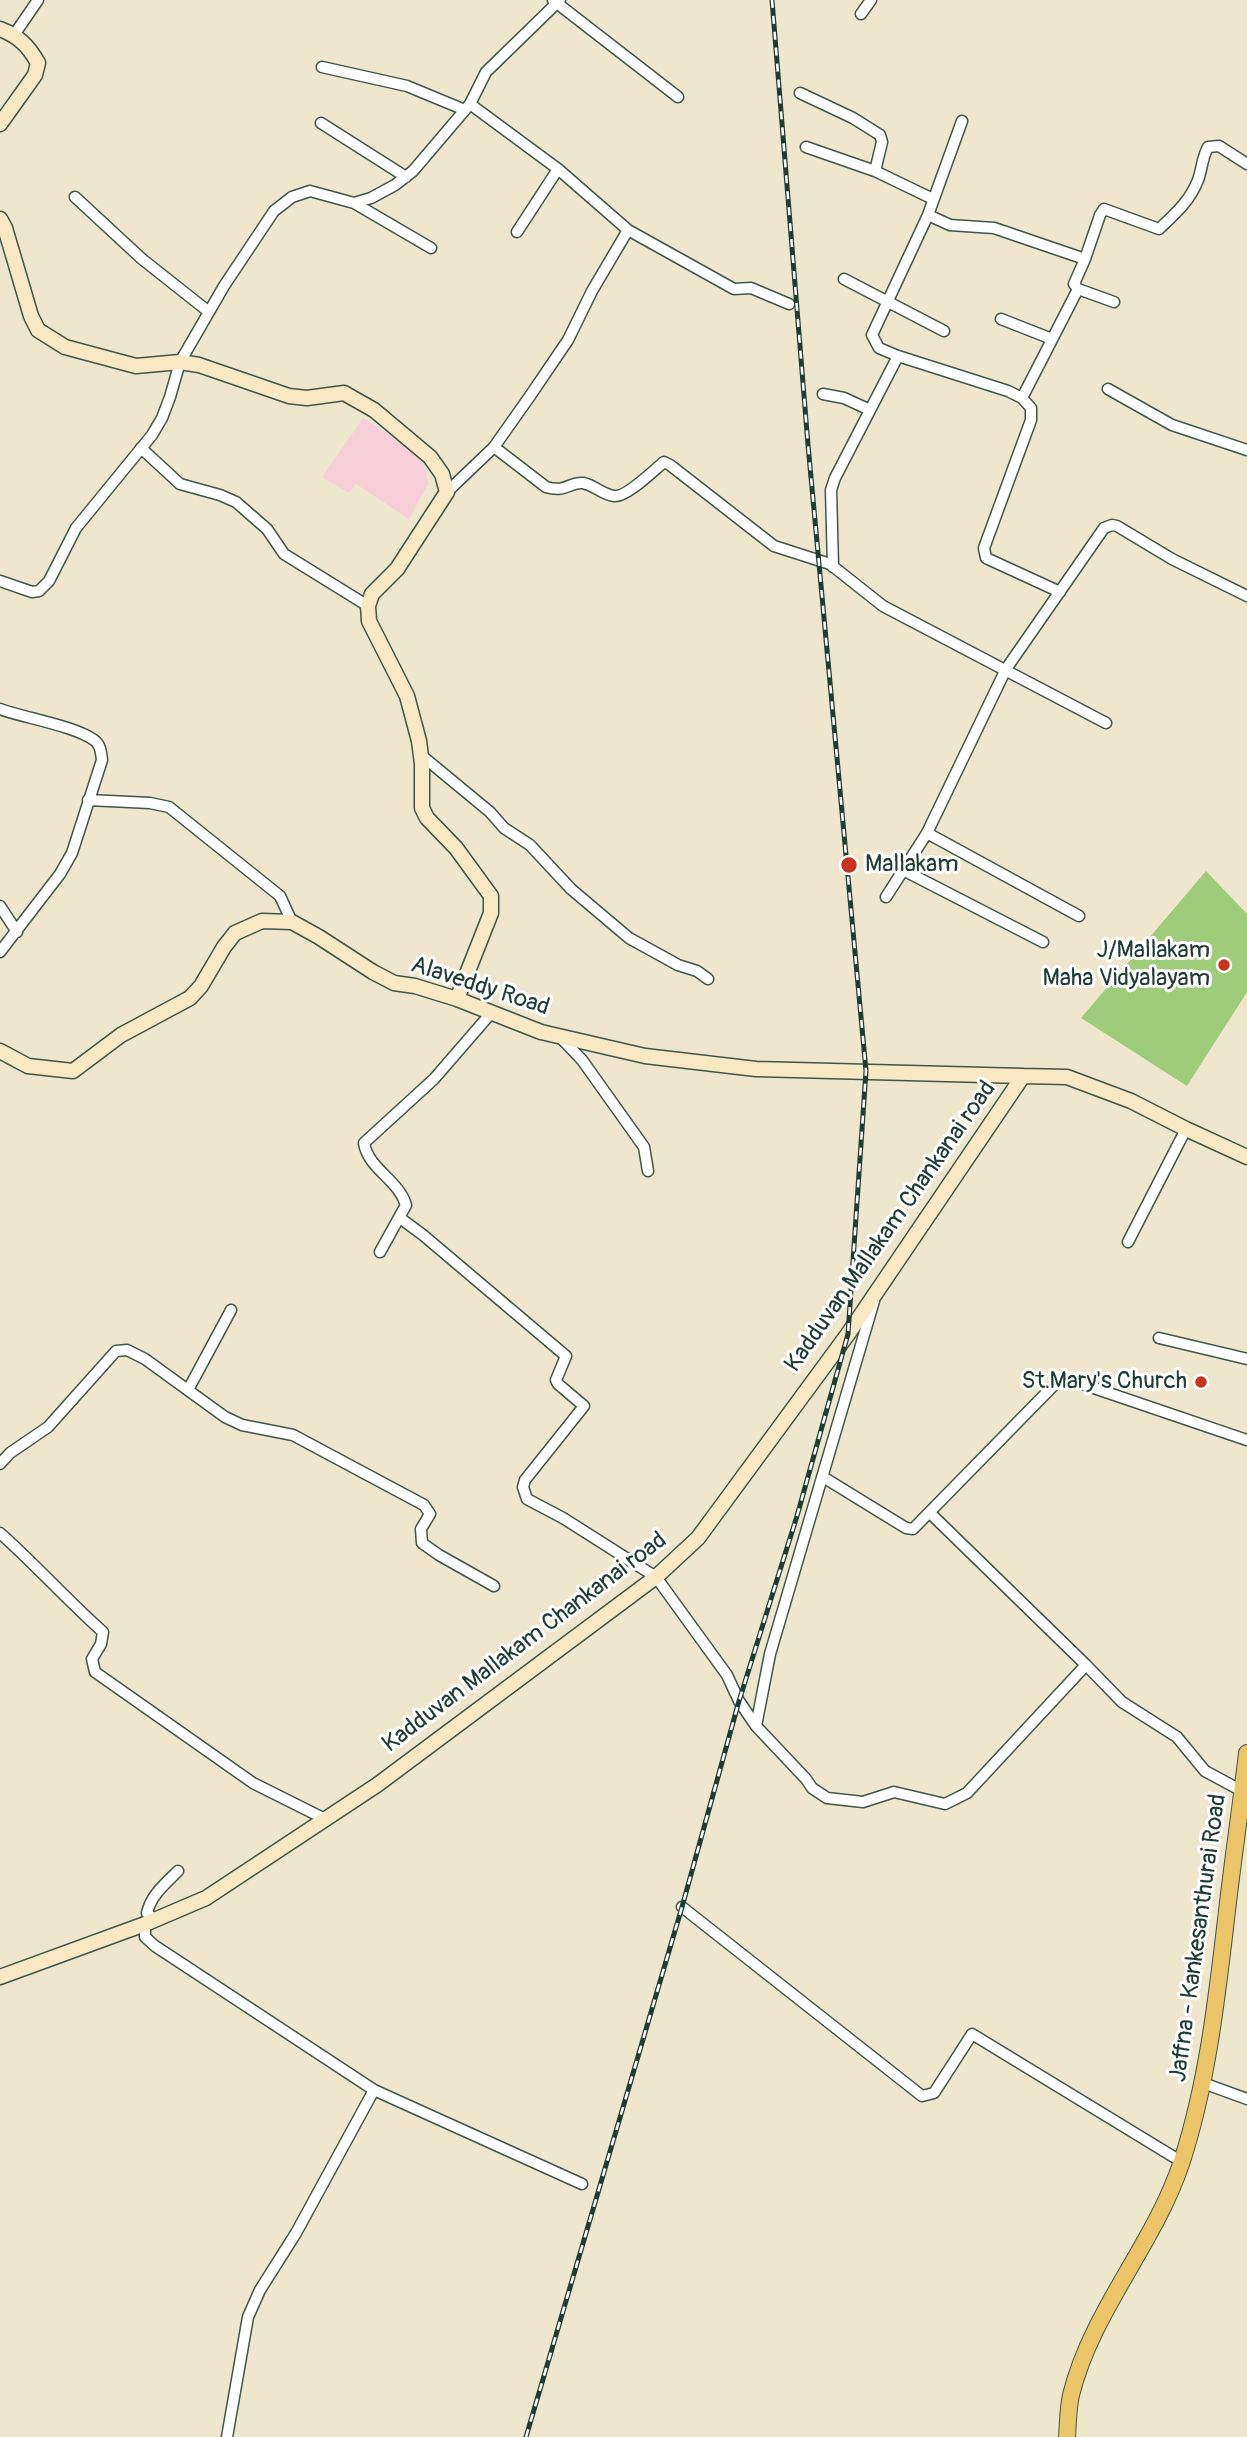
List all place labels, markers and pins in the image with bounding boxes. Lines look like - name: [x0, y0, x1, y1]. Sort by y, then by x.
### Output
- place label: Mallakam: [865, 851, 959, 879]
- marker: Mallakam: [839, 855, 859, 875]
- place label: J/Mallakam Maha Vidyalayam: [1043, 937, 1210, 993]
- marker: J/Mallakam Maha Vidyalayam: [1216, 957, 1232, 973]
- place label: St.Mary's Church: [1021, 1368, 1187, 1396]
- marker: St.Mary's Church: [1193, 1374, 1209, 1390]

